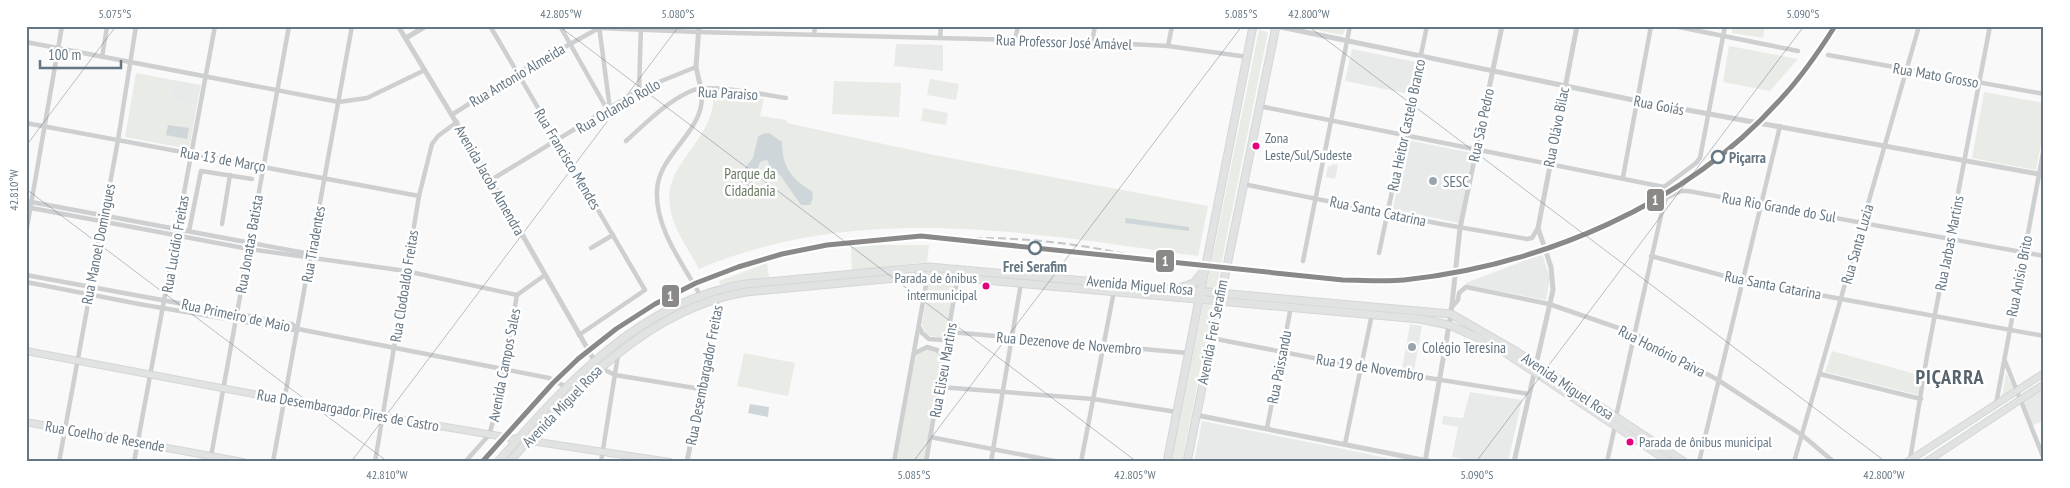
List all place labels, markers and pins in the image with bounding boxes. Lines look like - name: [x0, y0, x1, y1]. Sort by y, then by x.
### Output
- place label: Zona Leste/Sul/Sudeste: [1265, 129, 1352, 164]
- marker: Zona Leste/Sul/Sudeste: [1251, 141, 1261, 151]
- place label: Piçarra: [1729, 148, 1766, 167]
- marker: Piçarra: [1711, 150, 1725, 164]
- place label: SESC: [1443, 172, 1469, 191]
- marker: SESC: [1427, 175, 1439, 187]
- marker: Frei Serafim: [1028, 241, 1042, 255]
- place label: Frei Serafim: [1003, 257, 1067, 276]
- place label: Parada de ônibus intermunicipal: [894, 269, 978, 304]
- marker: Parada de ônibus intermunicipal: [981, 281, 991, 291]
- place label: Colégio Teresina: [1422, 338, 1506, 357]
- marker: Colégio Teresina: [1406, 341, 1418, 353]
- place label: Parada de ônibus municipal: [1639, 433, 1773, 451]
- marker: Parada de ônibus municipal: [1625, 437, 1635, 447]

